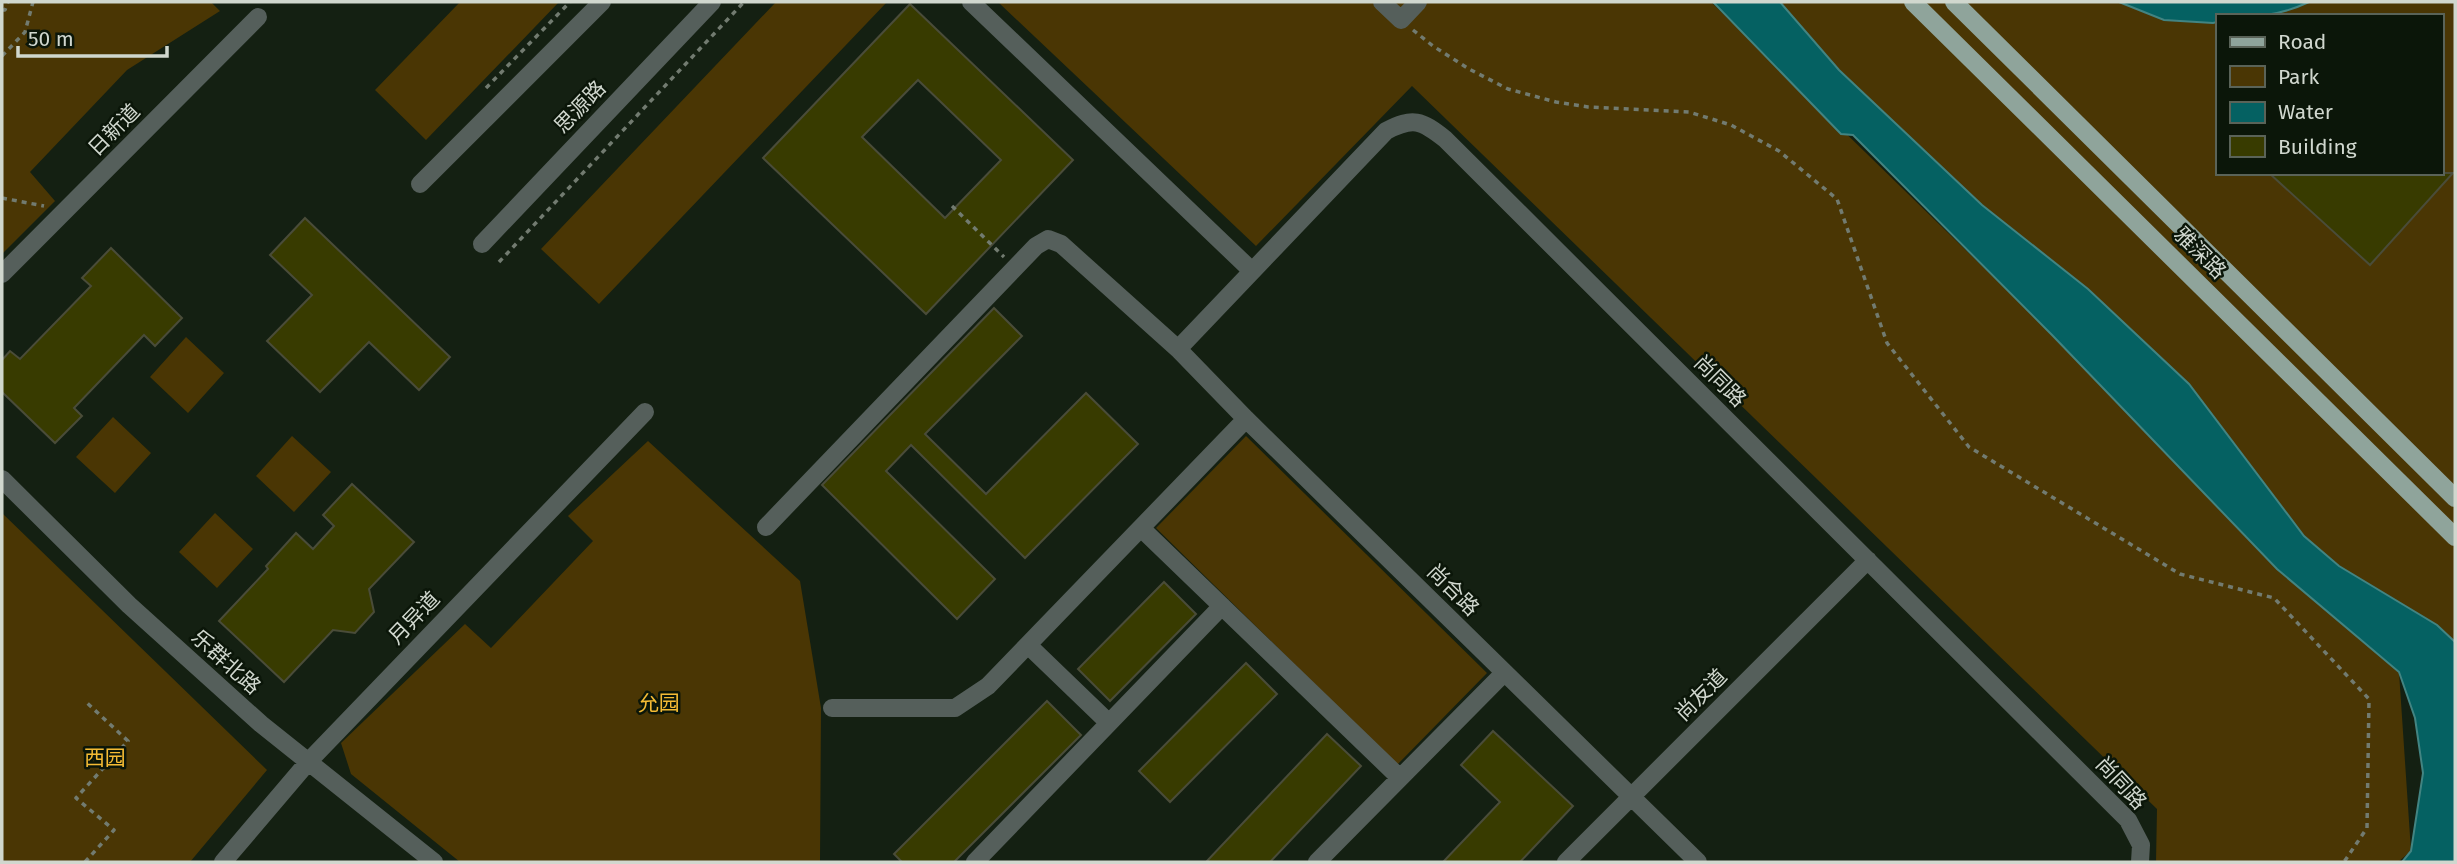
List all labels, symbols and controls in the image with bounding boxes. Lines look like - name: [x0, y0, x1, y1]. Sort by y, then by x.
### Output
- scale bar: [18, 14, 166, 58]
- legend: [2216, 14, 2443, 175]
- text: 50 m: [28, 26, 74, 52]
- text: Road: [2278, 29, 2326, 55]
- text: Park: [2278, 64, 2320, 90]
- street label: 思源路: [549, 75, 611, 139]
- street label: 日新道: [83, 99, 145, 161]
- text: Water: [2278, 99, 2333, 125]
- text: Building: [2278, 134, 2357, 160]
- street label: 雅深路: [2169, 222, 2231, 284]
- street label: 尚同路: [1689, 350, 1751, 412]
- street label: 尚合路: [1422, 559, 1484, 621]
- street label: 月异道: [383, 586, 445, 650]
- street label: 乐群北路: [186, 624, 266, 700]
- street label: 尚友道: [1670, 664, 1732, 726]
- park label: 允园: [638, 690, 680, 716]
- park label: 西园: [84, 745, 126, 771]
- street label: 尚同路: [2090, 751, 2152, 815]

